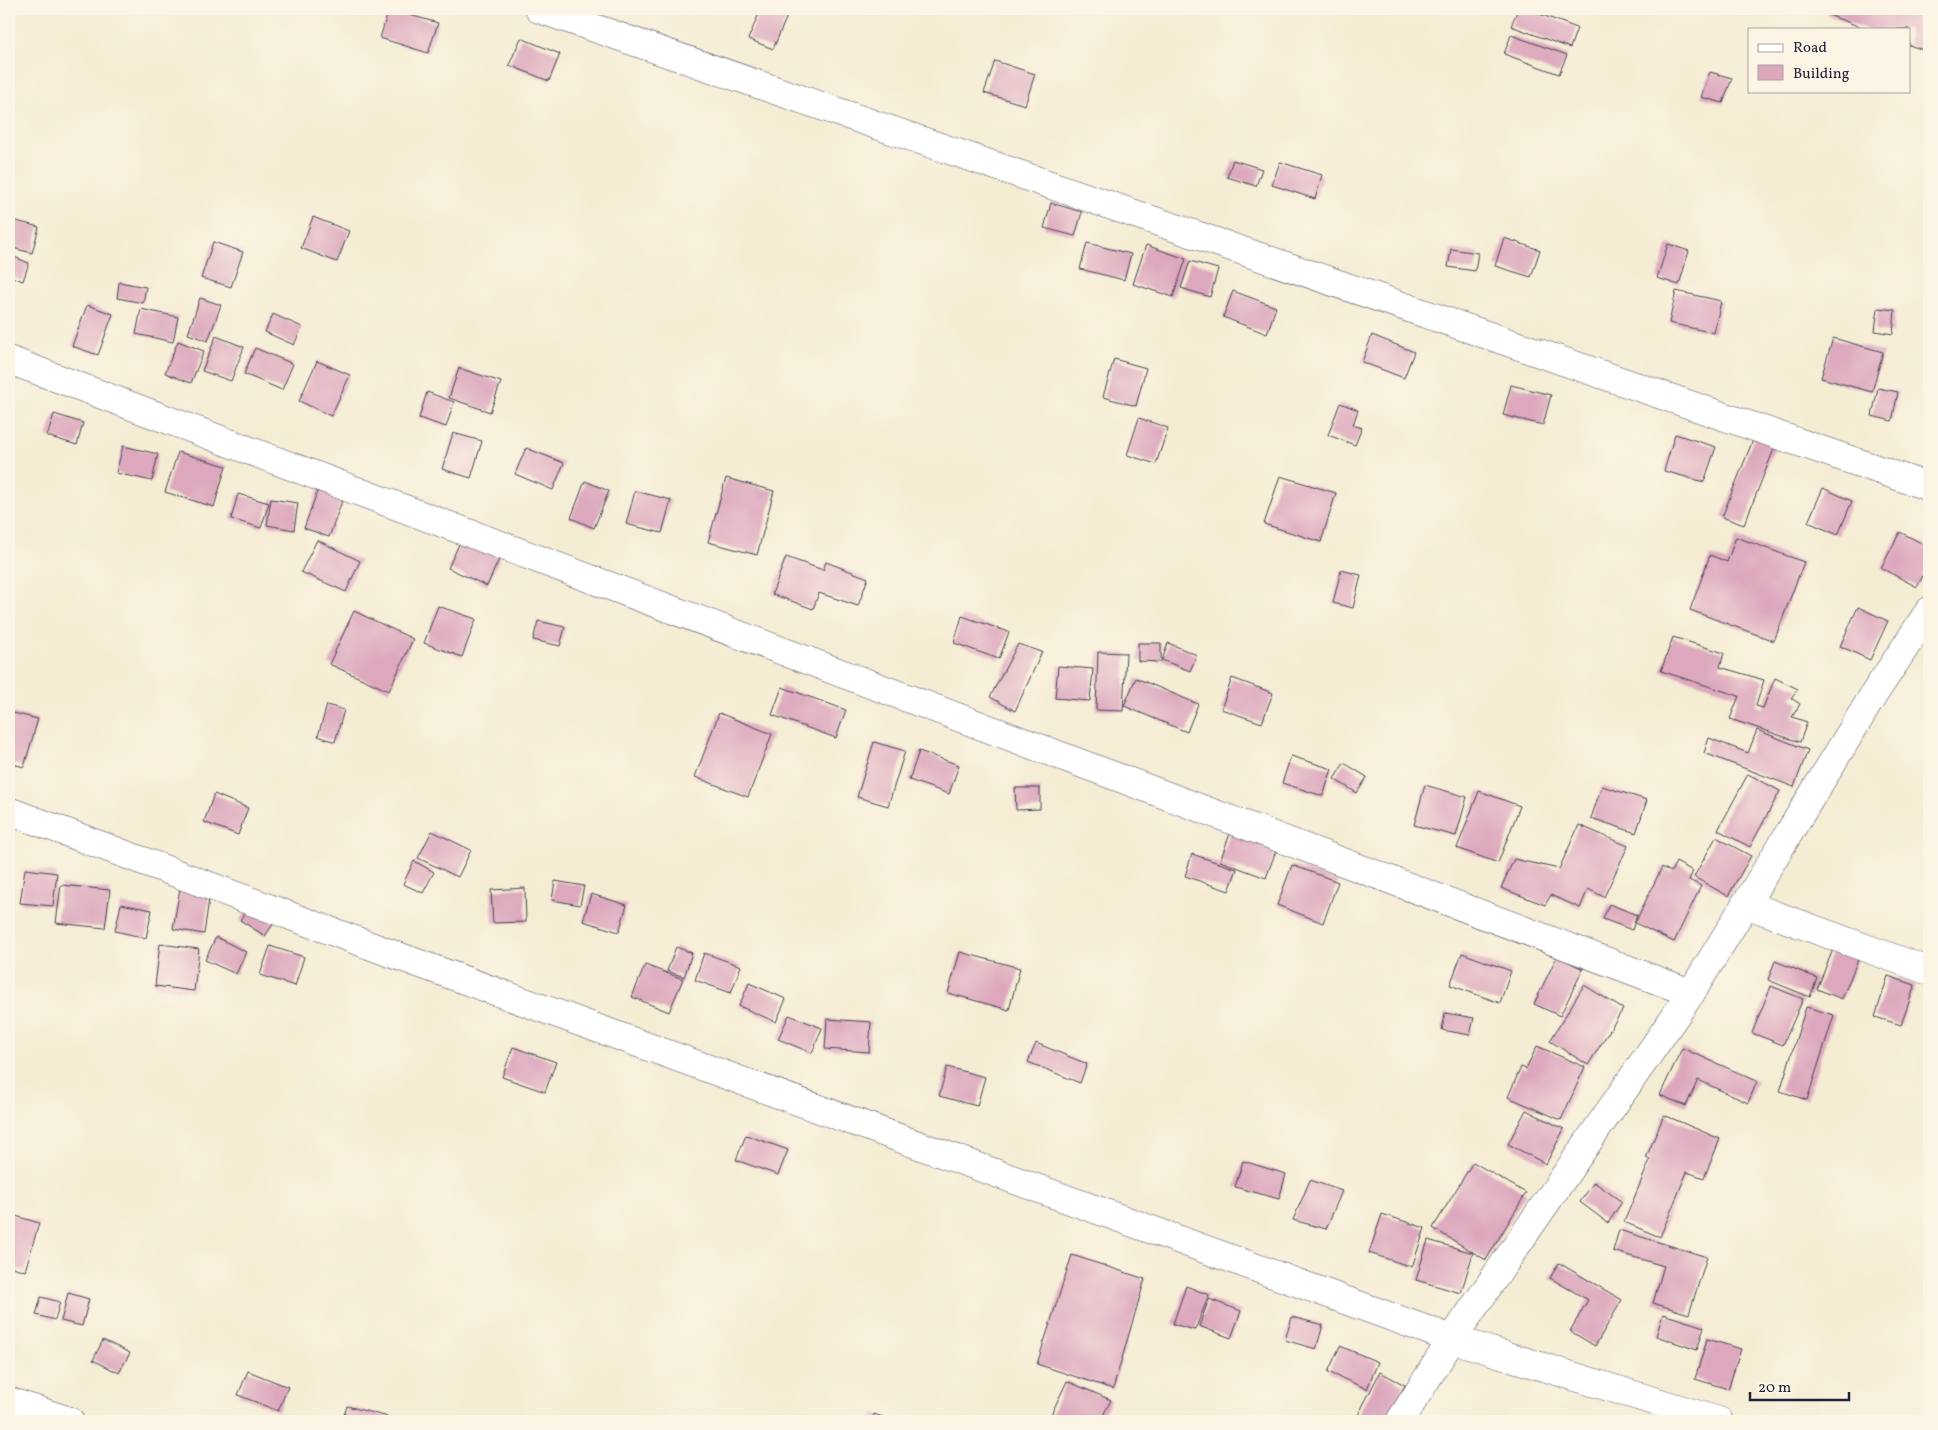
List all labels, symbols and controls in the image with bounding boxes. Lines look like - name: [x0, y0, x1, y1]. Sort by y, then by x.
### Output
- legend: [1748, 28, 1910, 92]
- text: Road: [1793, 38, 1827, 59]
- text: Building: [1793, 64, 1850, 85]
- scale bar: [1750, 1370, 1849, 1402]
- text: 20 m: [1758, 1378, 1791, 1399]

